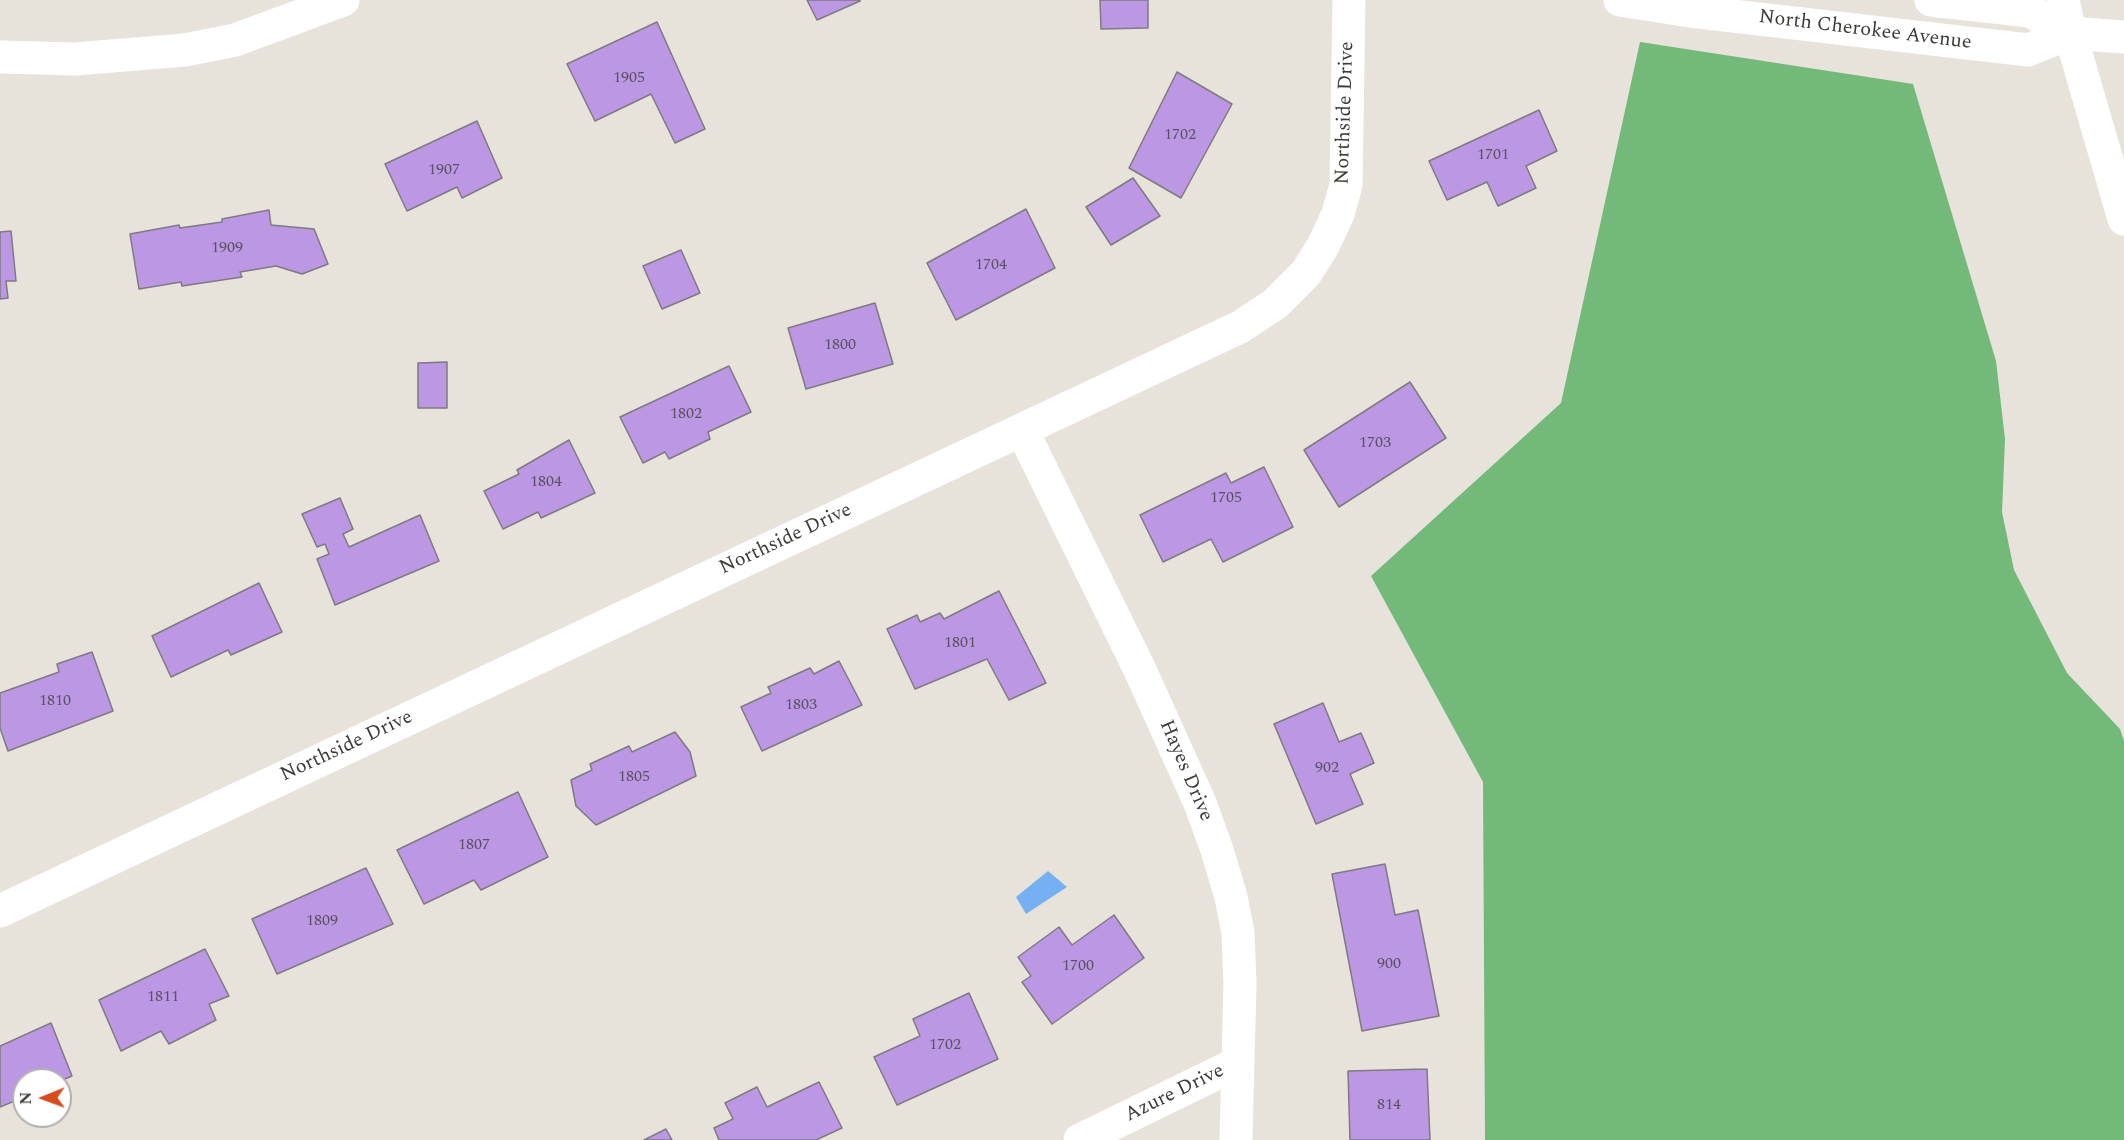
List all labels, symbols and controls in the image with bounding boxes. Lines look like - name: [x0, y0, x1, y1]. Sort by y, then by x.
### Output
- street label: North Cherokee Avenue: [1757, 6, 1973, 56]
- street label: Northside Drive: [1332, 41, 1360, 185]
- house number: 1905: [613, 69, 645, 89]
- house number: 1702: [1164, 126, 1196, 146]
- house number: 1701: [1477, 146, 1509, 166]
- house number: 1907: [428, 161, 460, 181]
- house number: 1909: [211, 239, 243, 259]
- house number: 1704: [975, 256, 1007, 276]
- house number: 1800: [824, 336, 856, 356]
- house number: 1802: [670, 405, 702, 425]
- house number: 1703: [1359, 434, 1391, 454]
- house number: 1804: [530, 473, 562, 493]
- house number: 1705: [1210, 489, 1242, 509]
- street label: Northside Drive: [716, 499, 856, 581]
- house number: 1801: [944, 634, 976, 654]
- house number: 1810: [39, 692, 71, 712]
- house number: 1803: [785, 696, 817, 716]
- street label: Northside Drive: [277, 706, 417, 788]
- street label: Hayes Drive: [1153, 717, 1217, 825]
- house number: 902: [1315, 759, 1339, 779]
- house number: 1805: [618, 768, 650, 788]
- house number: 1807: [458, 836, 490, 856]
- house number: 1809: [306, 912, 338, 932]
- house number: 900: [1377, 955, 1401, 975]
- house number: 1700: [1062, 957, 1094, 977]
- house number: 1811: [147, 988, 179, 1008]
- house number: 1702: [929, 1036, 961, 1056]
- street label: Azure Drive: [1122, 1060, 1228, 1128]
- north arrow: [12, 1068, 72, 1128]
- text: N: [14, 1092, 38, 1105]
- house number: 814: [1377, 1096, 1401, 1116]

